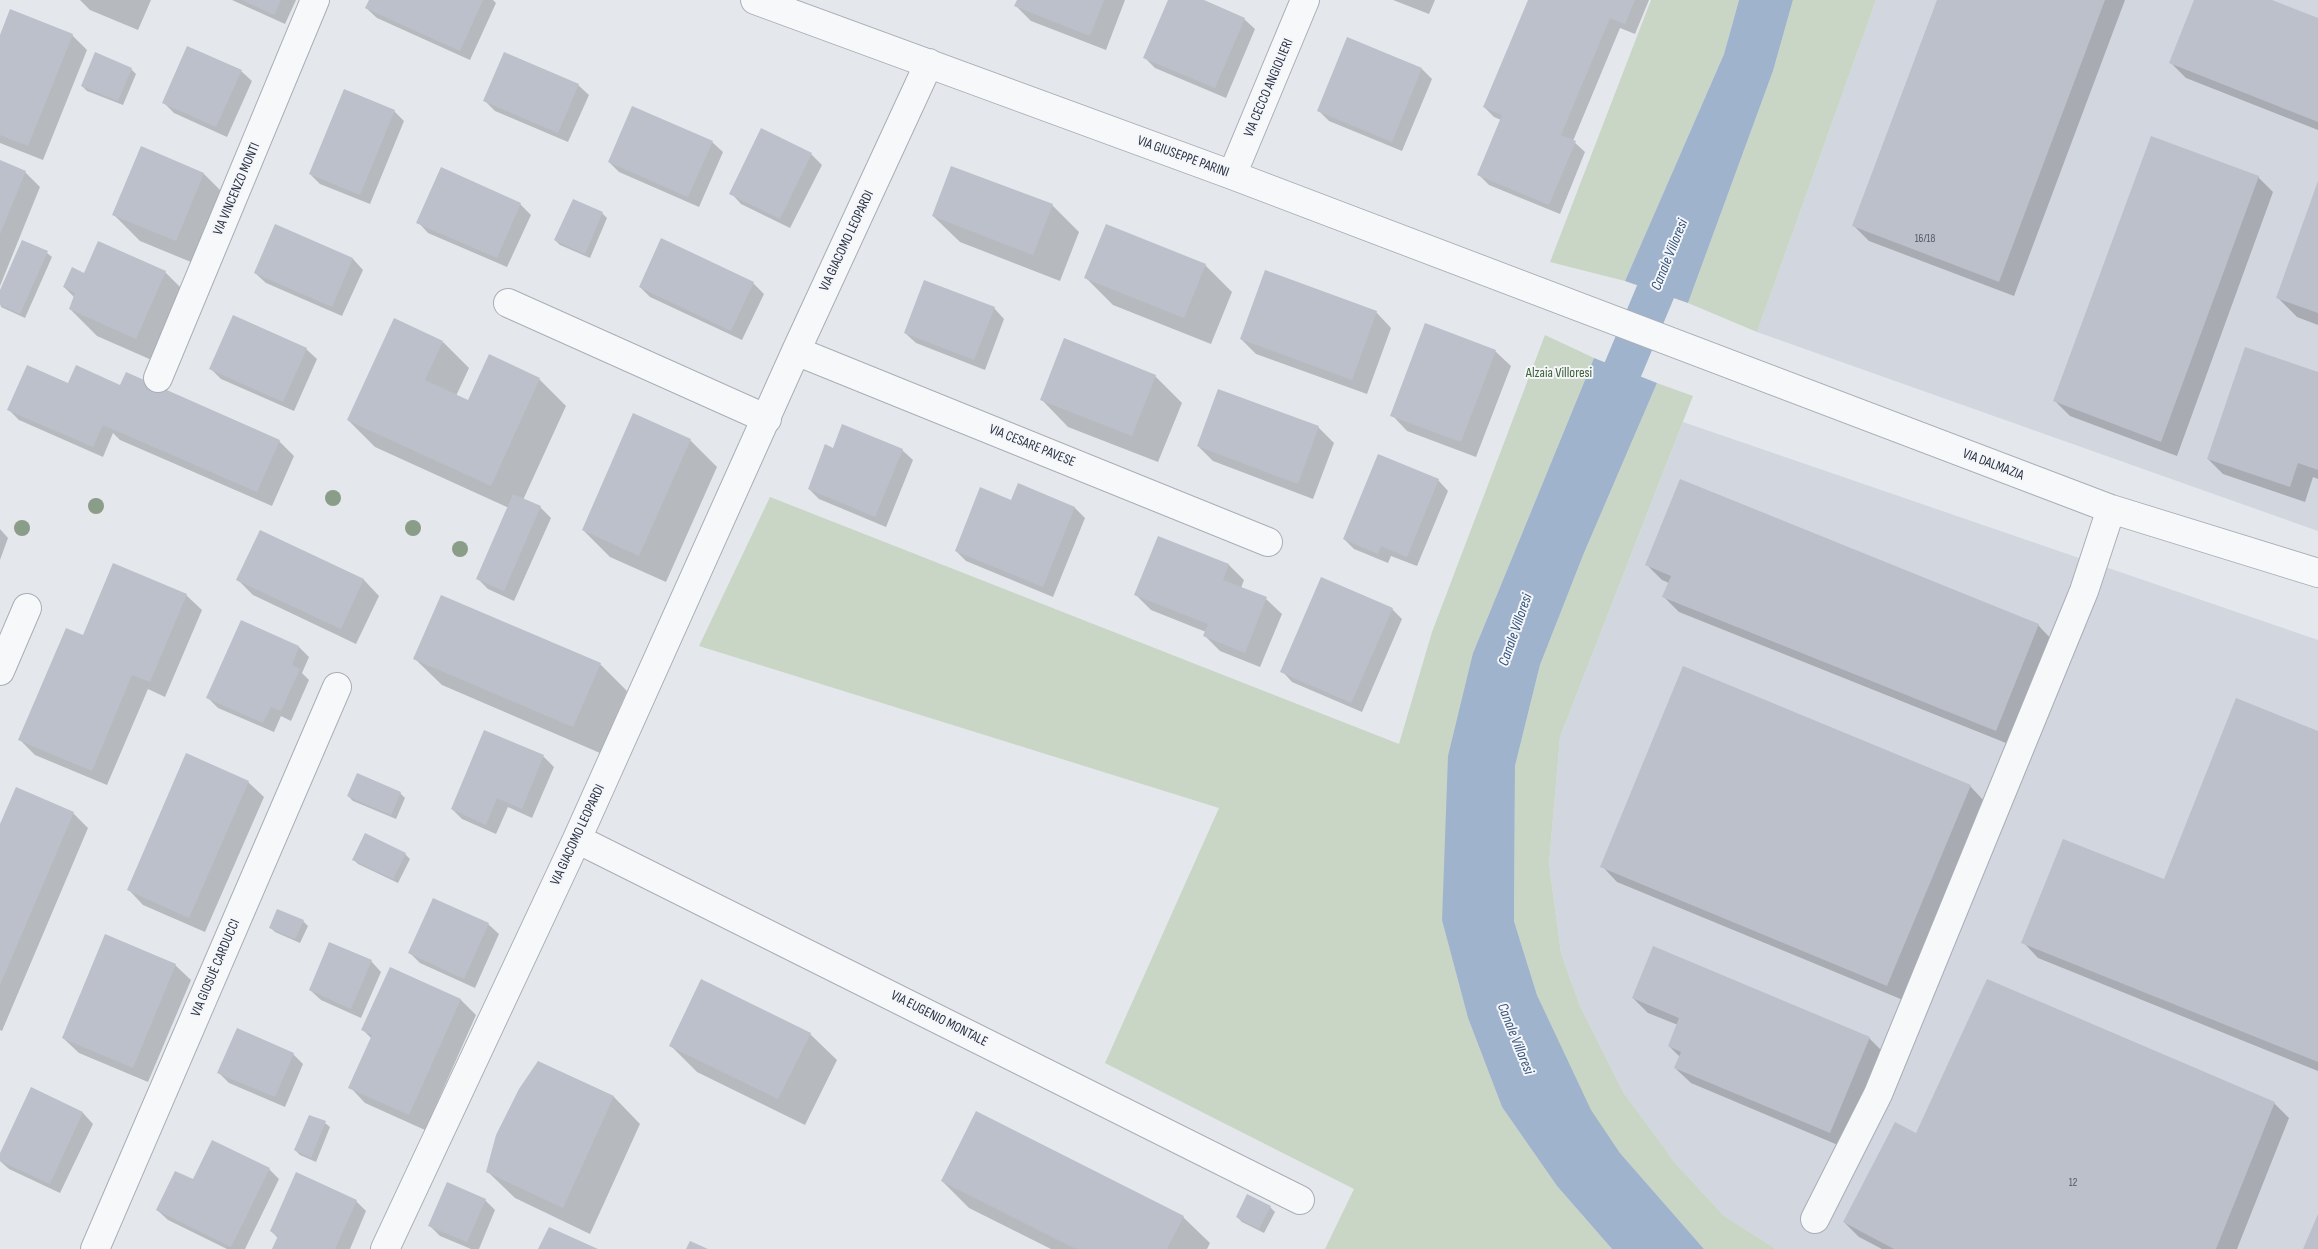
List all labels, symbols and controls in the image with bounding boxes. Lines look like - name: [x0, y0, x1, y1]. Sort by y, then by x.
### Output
- street label: VIA CECCO ANGIOLIERI: [1241, 36, 1297, 140]
- street label: VIA GIUSEPPE PARINI: [1135, 133, 1231, 181]
- street label: VIA VINCENZO MONTI: [210, 140, 264, 238]
- street label: VIA GIACOMO LEOPARDI: [816, 188, 878, 294]
- water label: Canale Villoresi: [1648, 217, 1692, 293]
- house number: 16/18: [1915, 232, 1935, 246]
- park label: Alzaia Villoresi: [1526, 365, 1592, 381]
- street label: VIA CESARE PAVESE: [987, 421, 1077, 471]
- street label: VIA DALMAZIA: [1960, 446, 2026, 484]
- water label: Canale Villoresi: [1495, 592, 1537, 668]
- street label: VIA GIACOMO LEOPARDI: [547, 782, 609, 888]
- street label: VIA GIOSUÈ CARDUCCI: [188, 917, 244, 1019]
- street label: VIA EUGENIO MONTALE: [888, 987, 990, 1051]
- water label: Canale Villoresi: [1493, 1001, 1537, 1077]
- house number: 12: [2069, 1176, 2077, 1190]

